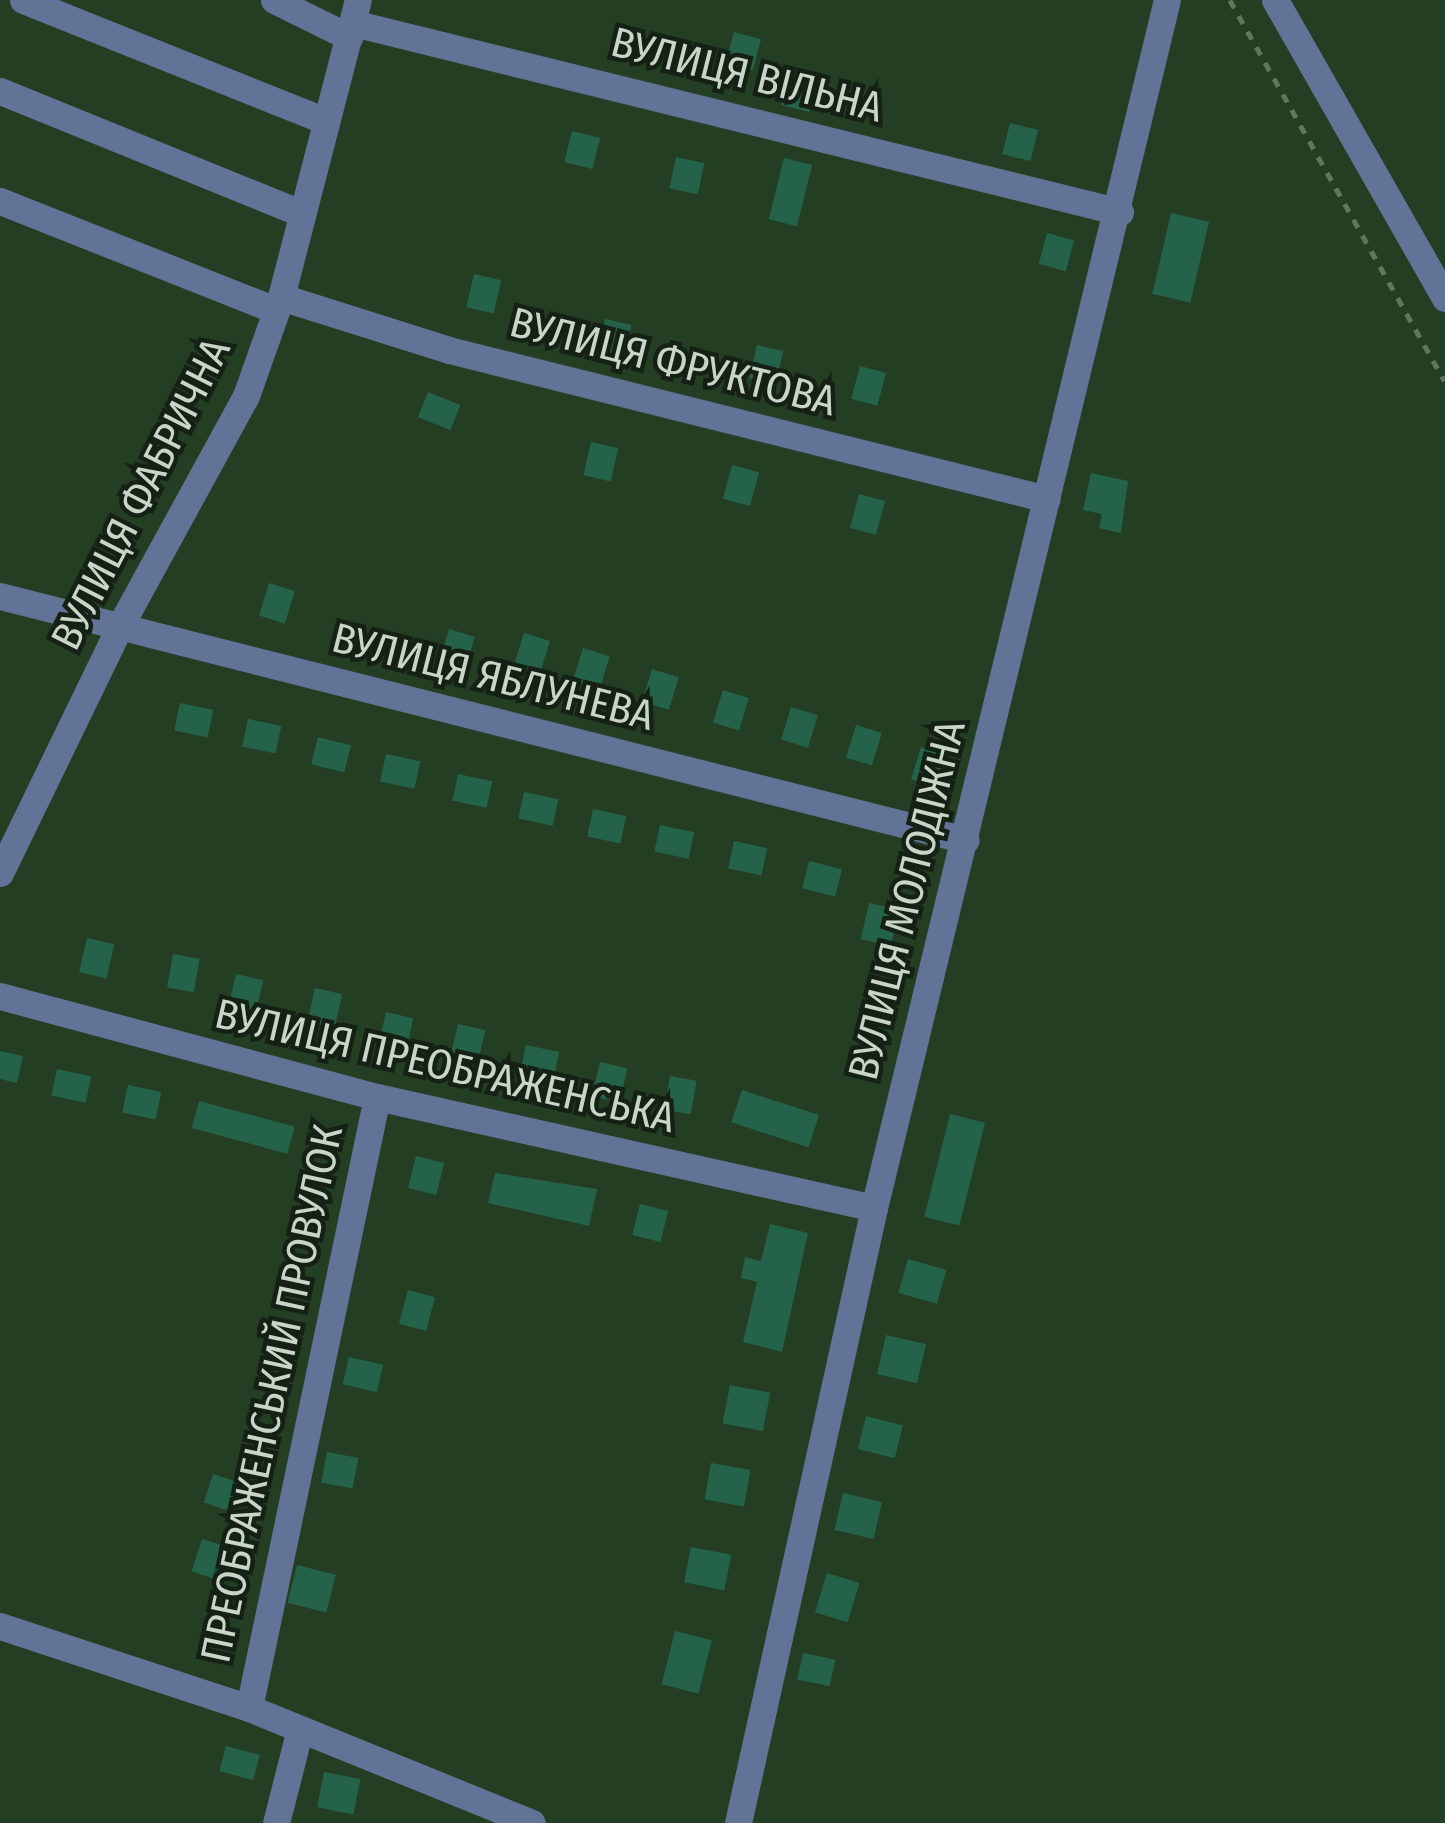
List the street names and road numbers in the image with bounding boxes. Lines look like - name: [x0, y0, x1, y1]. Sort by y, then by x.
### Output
- street label: ВУЛИЦЯ ВІЛЬНА: [606, 17, 888, 133]
- street label: ВУЛИЦЯ ФРУКТОВА: [505, 297, 841, 427]
- street label: ВУЛИЦЯ ФАБРИЧНА: [41, 330, 241, 658]
- street label: ВУЛИЦЯ ЯБЛУНЕВА: [327, 613, 659, 741]
- street label: ВУЛИЦЯ МОЛОДІЖНА: [838, 715, 976, 1085]
- street label: ВУЛИЦЯ ПРЕОБРАЖЕНСЬКА: [210, 989, 680, 1143]
- street label: ПРЕОБРАЖЕНСЬКИЙ ПРОВУЛОК: [190, 1121, 354, 1667]

